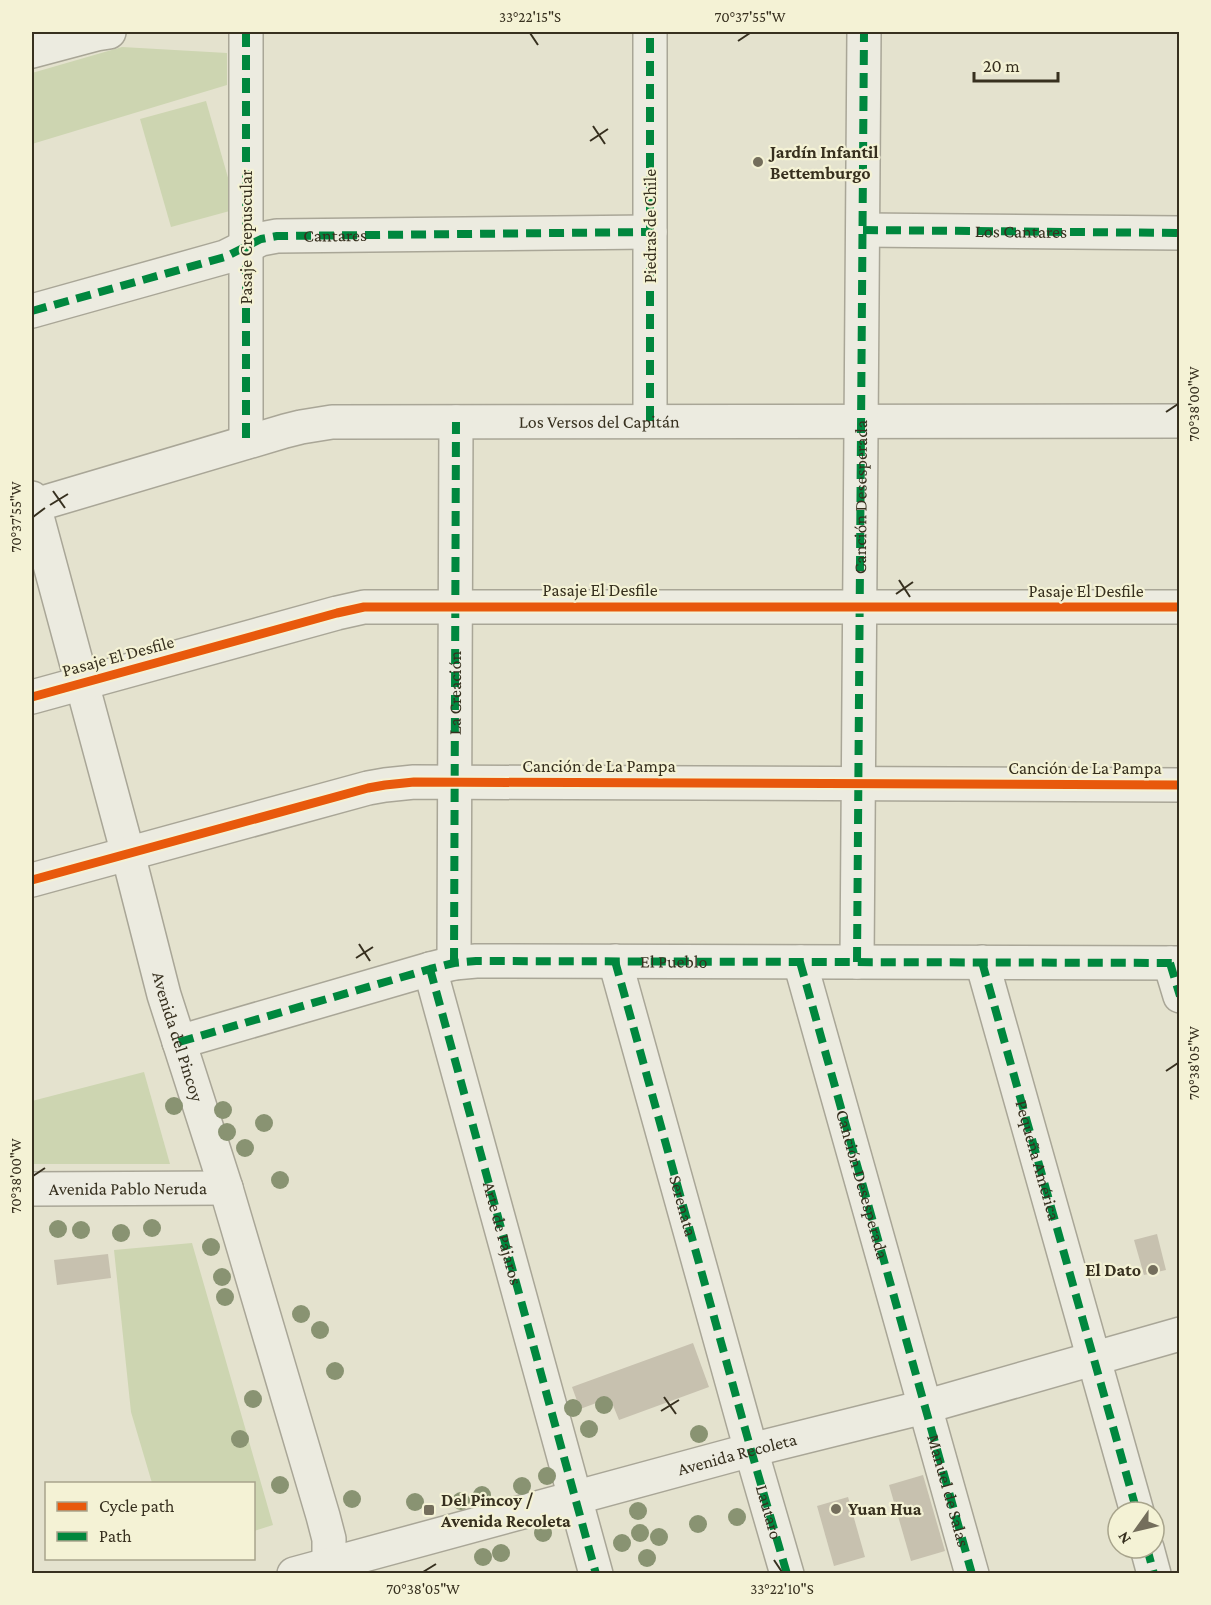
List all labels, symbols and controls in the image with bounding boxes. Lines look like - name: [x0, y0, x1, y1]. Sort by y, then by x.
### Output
- text: 33°22'15"S: [499, 9, 561, 25]
- text: 70°37'55"W: [714, 9, 786, 25]
- scale bar: [974, 45, 1058, 83]
- text: 20 m: [983, 56, 1020, 76]
- place label: Jardín Infantil Bettemburgo: [768, 142, 878, 183]
- marker: Jardín Infantil Bettemburgo: [751, 155, 765, 169]
- street label: Pasaje Crepuscular: [236, 169, 257, 305]
- street label: Piedras de Chile: [640, 169, 660, 283]
- street label: Los Cantares: [975, 221, 1067, 242]
- street label: Cantares: [303, 225, 367, 246]
- text: 70°38'00"W: [1186, 366, 1202, 442]
- street label: Los Versos del Capitán: [519, 412, 680, 432]
- street label: Canción Desesperada: [850, 420, 871, 574]
- text: 70°37'55"W: [8, 481, 24, 553]
- street label: Pasaje El Desfile: [542, 580, 658, 601]
- street label: Pasaje El Desfile: [1028, 581, 1144, 602]
- street label: Pasaje El Desfile: [60, 631, 177, 682]
- street label: La Creación: [445, 650, 465, 735]
- street label: Canción de La Pampa: [522, 756, 676, 776]
- street label: Canción de La Pampa: [1008, 758, 1162, 778]
- street label: El Pueblo: [640, 951, 707, 972]
- street label: Avenida del Pincoy: [148, 970, 208, 1105]
- text: 70°38'05"W: [1186, 1026, 1202, 1100]
- street label: Pequeña América: [1011, 1098, 1064, 1223]
- street label: Canción Desesperada: [832, 1107, 893, 1261]
- text: 70°38'00"W: [8, 1138, 24, 1214]
- street label: Serenata: [665, 1173, 701, 1239]
- street label: Avenida Pablo Neruda: [49, 1178, 207, 1199]
- street label: Arte de Pájaros: [479, 1179, 526, 1287]
- place label: El Dato: [1085, 1260, 1141, 1280]
- marker: El Dato: [1146, 1263, 1160, 1277]
- street label: Avenida Recoleta: [675, 1429, 799, 1479]
- street label: Manuel de Salas: [923, 1432, 974, 1549]
- legend: [45, 1482, 255, 1560]
- street label: Lautaro: [752, 1482, 786, 1542]
- place label: Del Pincoy / Avenida Recoleta: [440, 1490, 571, 1531]
- text: Cycle path: [99, 1496, 175, 1516]
- place label: Yuan Hua: [848, 1499, 922, 1519]
- north arrow: [1106, 1500, 1166, 1560]
- marker: Yuan Hua: [829, 1502, 843, 1516]
- marker: Del Pincoy / Avenida Recoleta: [422, 1503, 436, 1517]
- text: Path: [99, 1526, 132, 1546]
- text: N: [1114, 1529, 1134, 1547]
- text: 70°38'05"W: [386, 1581, 460, 1597]
- text: 33°22'10"S: [750, 1581, 814, 1597]

